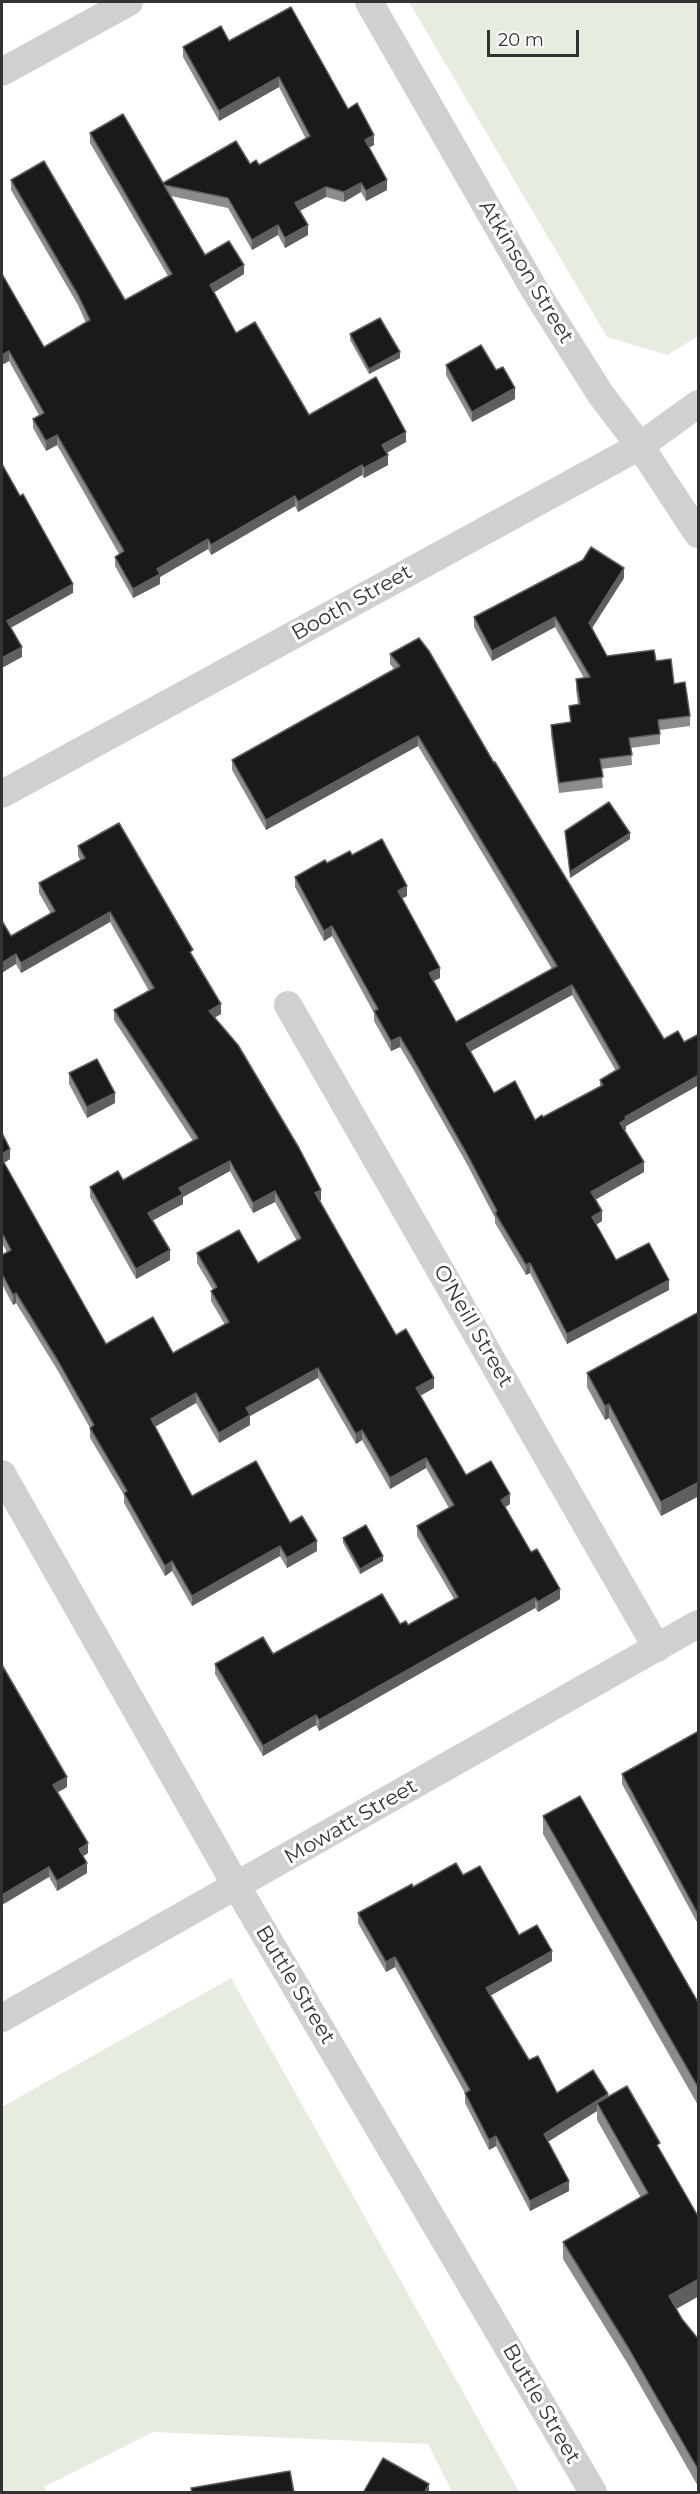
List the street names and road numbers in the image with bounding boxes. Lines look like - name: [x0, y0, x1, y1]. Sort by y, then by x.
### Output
- street label: Atkinson Street: [473, 196, 579, 348]
- street label: Booth Street: [287, 560, 417, 646]
- street label: O'Neill Street: [428, 1260, 518, 1392]
- street label: Mowatt Street: [280, 1774, 422, 1870]
- street label: Buttle Street: [250, 1921, 340, 2049]
- street label: Buttle Street: [497, 2340, 585, 2468]

